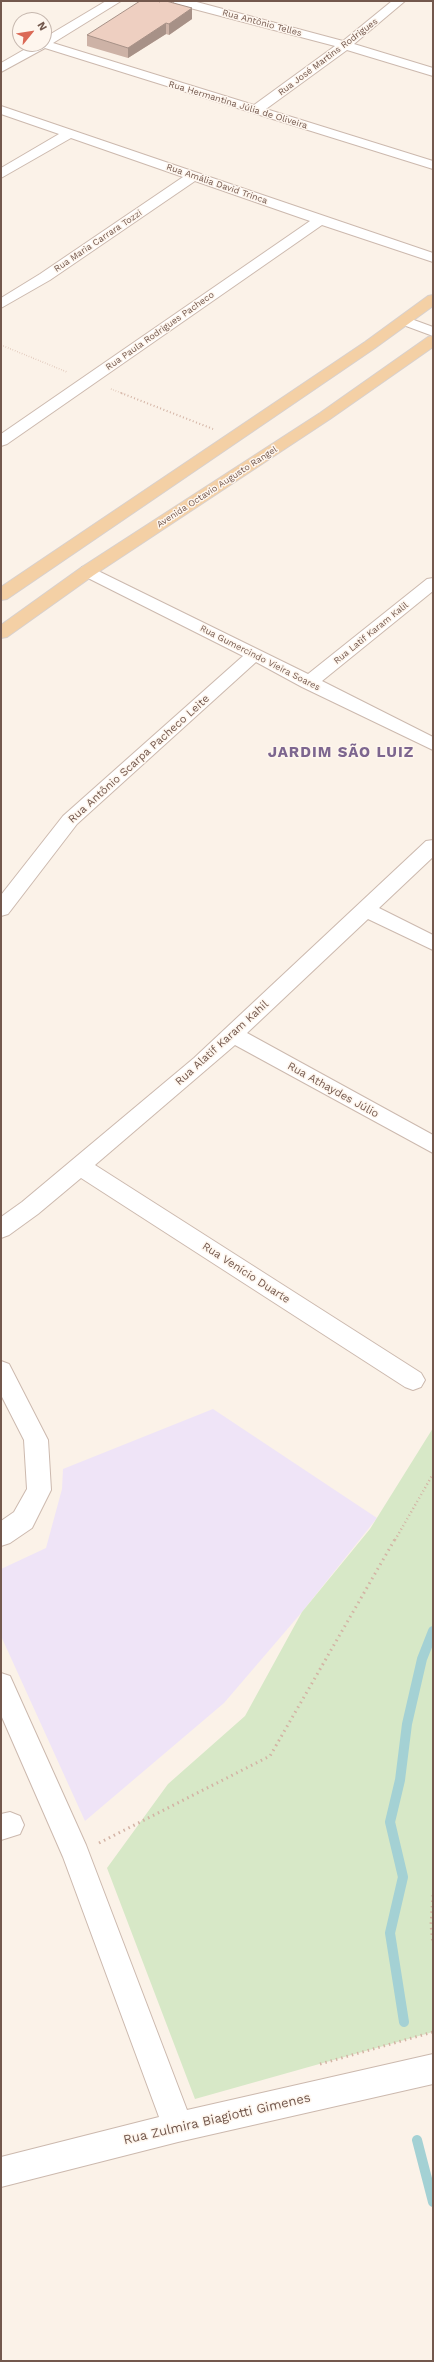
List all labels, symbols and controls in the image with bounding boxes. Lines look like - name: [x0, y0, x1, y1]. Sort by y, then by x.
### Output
- street label: Rua Antônio Telles: [221, 7, 303, 39]
- north arrow: [12, 12, 52, 52]
- street label: Rua José Martins Rodrigues: [276, 16, 380, 98]
- text: N: [34, 19, 50, 33]
- street label: Rua Hermantina Júlia de Oliveira: [167, 79, 309, 131]
- street label: Rua Amália David Trinca: [165, 162, 269, 206]
- street label: Rua Maria Carrara Tozzi: [52, 208, 144, 274]
- street label: Rua Paula Rodrigues Pacheco: [104, 289, 216, 373]
- street label: Avenida Octavio Augusto Rangel: [155, 444, 279, 530]
- street label: Rua Latif Karam Kalil: [332, 600, 410, 666]
- street label: Rua Gumercindo Vieira Soares: [198, 623, 322, 693]
- street label: Rua Antônio Scarpa Pacheco Leite: [66, 692, 212, 826]
- district label: JARDIM SÃO LUIZ: [268, 744, 414, 762]
- street label: Rua Alatif Karam Kahil: [173, 998, 271, 1088]
- street label: Rua Athaydes Júlio: [285, 1059, 381, 1121]
- street label: Rua Venício Duarte: [200, 1240, 292, 1306]
- street label: Rua Zulmira Biagiotti Gimenes: [122, 2090, 312, 2148]

